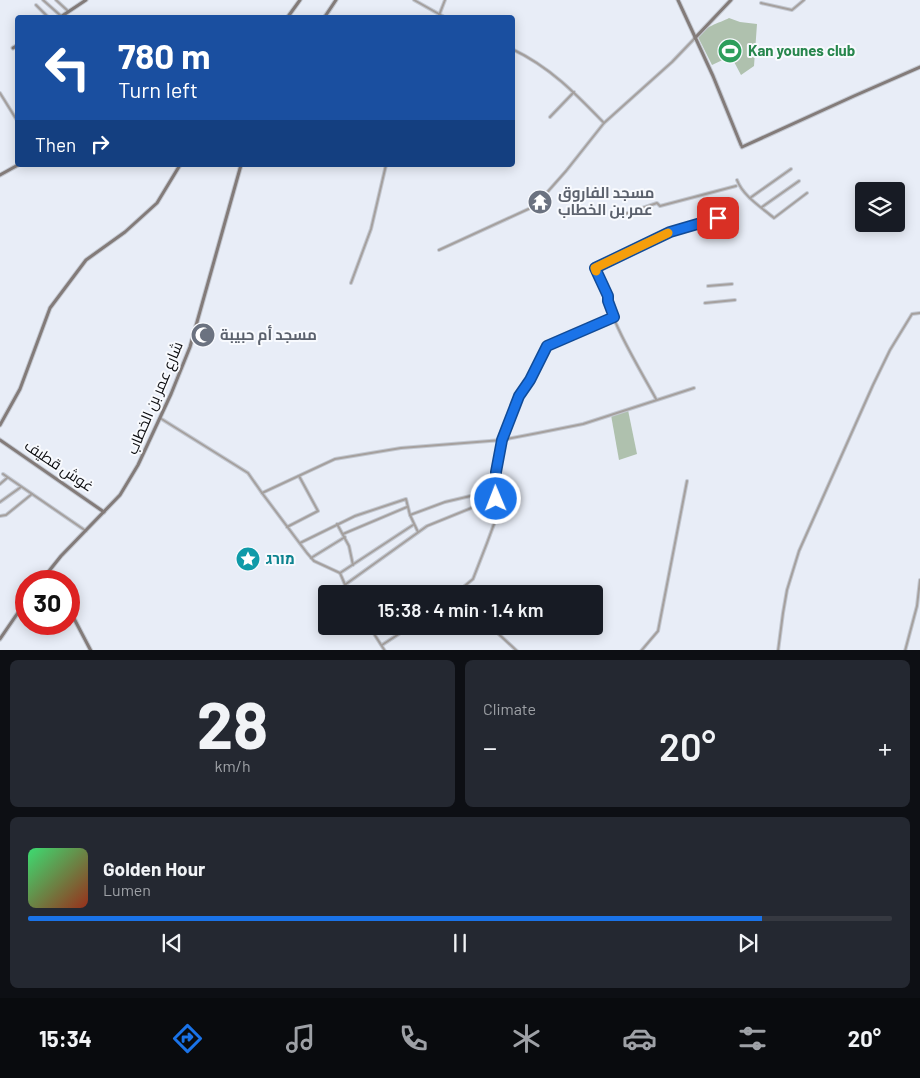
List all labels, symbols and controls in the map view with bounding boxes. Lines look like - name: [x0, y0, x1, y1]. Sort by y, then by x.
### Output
- text: 780 m: [118, 34, 210, 76]
- icon: left: [35, 35, 100, 100]
- sports icon: Kan younes club: [717, 38, 743, 64]
- place label: Kan younes club: [748, 41, 855, 59]
- text: Turn left: [118, 76, 198, 102]
- icon: right: [86, 130, 114, 158]
- text: Then: [35, 133, 76, 156]
- map controls: [855, 182, 905, 232]
- button: layers: [855, 182, 905, 232]
- place label: مسجد الفاروق عمر بن الخطاب: [558, 183, 654, 219]
- temple icon: مسجد الفاروق عمر بن الخطاب: [527, 189, 553, 215]
- pin: [697, 197, 739, 239]
- icon: arrive: [704, 204, 732, 232]
- mosque icon: مسجد أم حبيبة: [190, 322, 216, 348]
- place label: مسجد أم حبيبة: [220, 325, 317, 345]
- street label: شارع عمر بن الخطاب: [122, 339, 189, 458]
- street label: غوش قطيف: [21, 436, 97, 496]
- position arrow: [469, 472, 521, 524]
- place icon: מורג: [235, 546, 261, 572]
- place label: מורג: [266, 549, 295, 567]
- speed limit sign: 30: [15, 570, 80, 635]
- text: 15:38 · 4 min · 1.4 km: [378, 598, 543, 621]
- text: 28: [197, 684, 268, 762]
- text: Climate: [483, 699, 536, 718]
- text: 20°: [659, 723, 716, 769]
- text: −: [483, 730, 497, 764]
- text: +: [878, 730, 892, 764]
- text: km/h: [214, 756, 251, 775]
- text: Golden Hour: [103, 857, 205, 880]
- text: Lumen: [103, 880, 151, 899]
- icon: previous: [158, 929, 186, 957]
- icon: pause: [446, 929, 474, 957]
- icon: next: [734, 929, 762, 957]
- icon: directions: [170, 1021, 205, 1056]
- icon: music: [283, 1021, 318, 1056]
- icon: phone: [396, 1021, 431, 1056]
- icon: climate: [509, 1021, 544, 1056]
- icon: car: [622, 1021, 657, 1056]
- icon: filters: [735, 1021, 770, 1056]
- text: 15:34: [39, 1025, 92, 1051]
- text: 20°: [848, 1025, 881, 1051]

